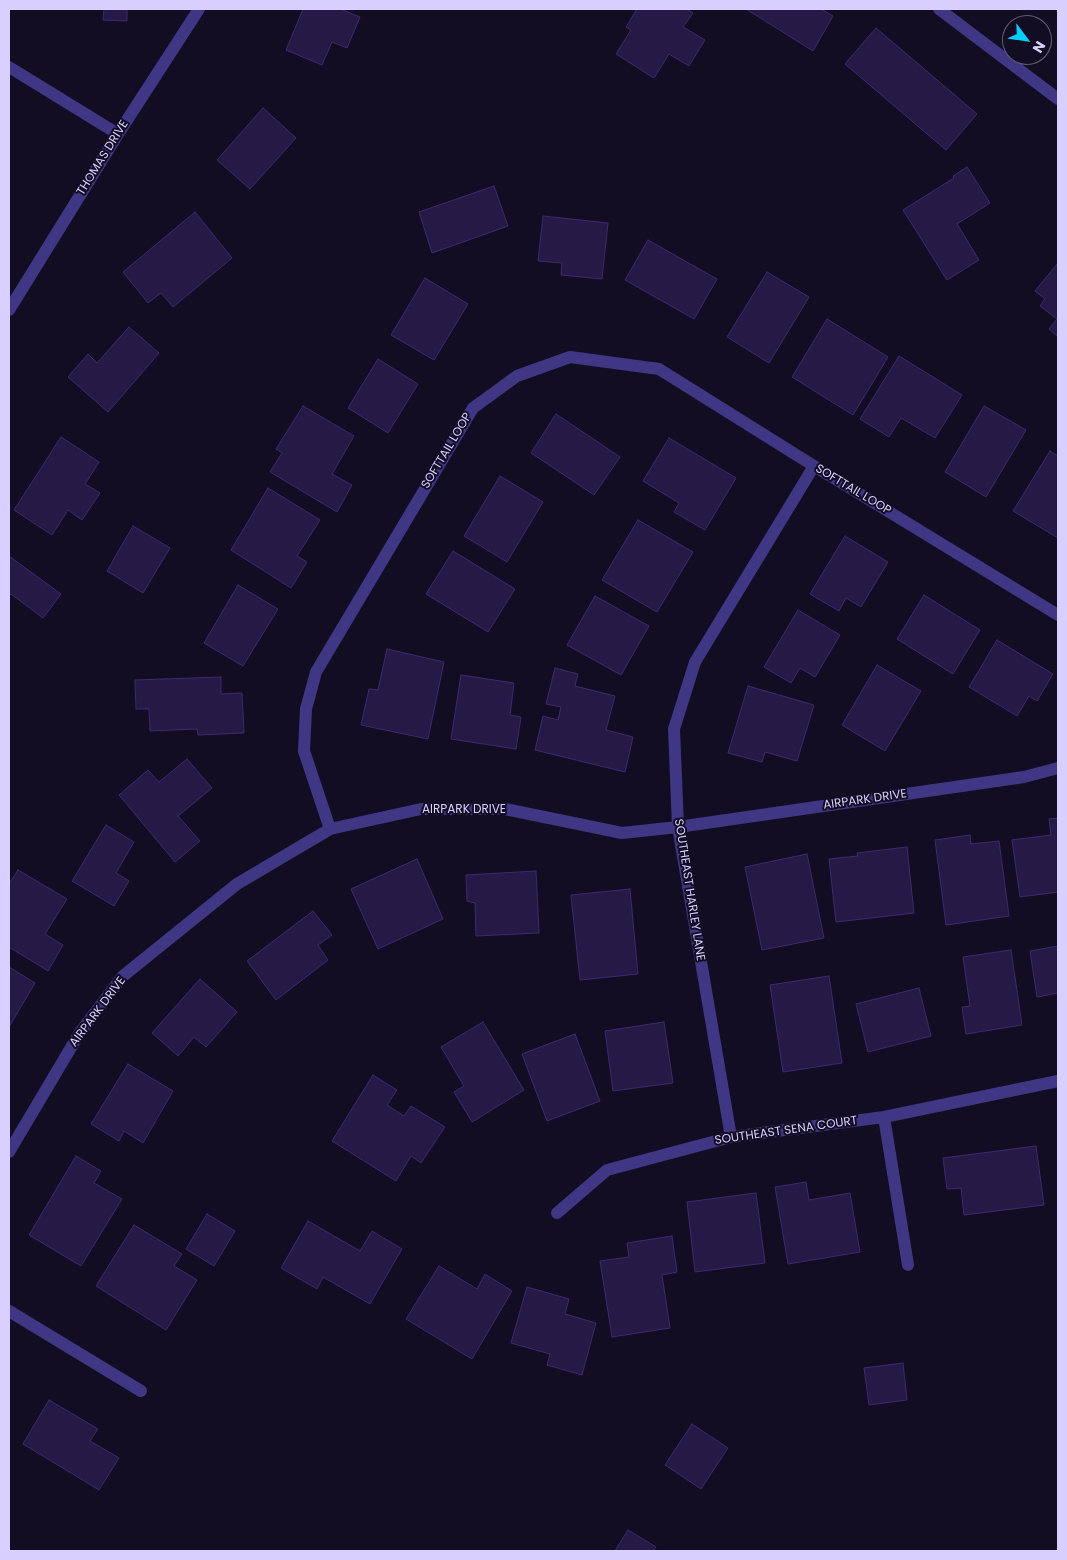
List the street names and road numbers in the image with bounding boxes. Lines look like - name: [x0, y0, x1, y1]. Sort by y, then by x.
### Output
- street label: THOMAS DRIVE: [74, 118, 132, 198]
- street label: SOFTTAIL LOOP: [419, 410, 475, 492]
- street label: SOFTTAIL LOOP: [812, 462, 894, 518]
- street label: AIRPARK DRIVE: [822, 787, 908, 813]
- street label: AIRPARK DRIVE: [422, 803, 506, 817]
- street label: SOUTHEAST HARLEY LANE: [671, 818, 707, 962]
- street label: AIRPARK DRIVE: [67, 974, 129, 1050]
- street label: SOUTHEAST SENA COURT: [714, 1114, 858, 1148]

